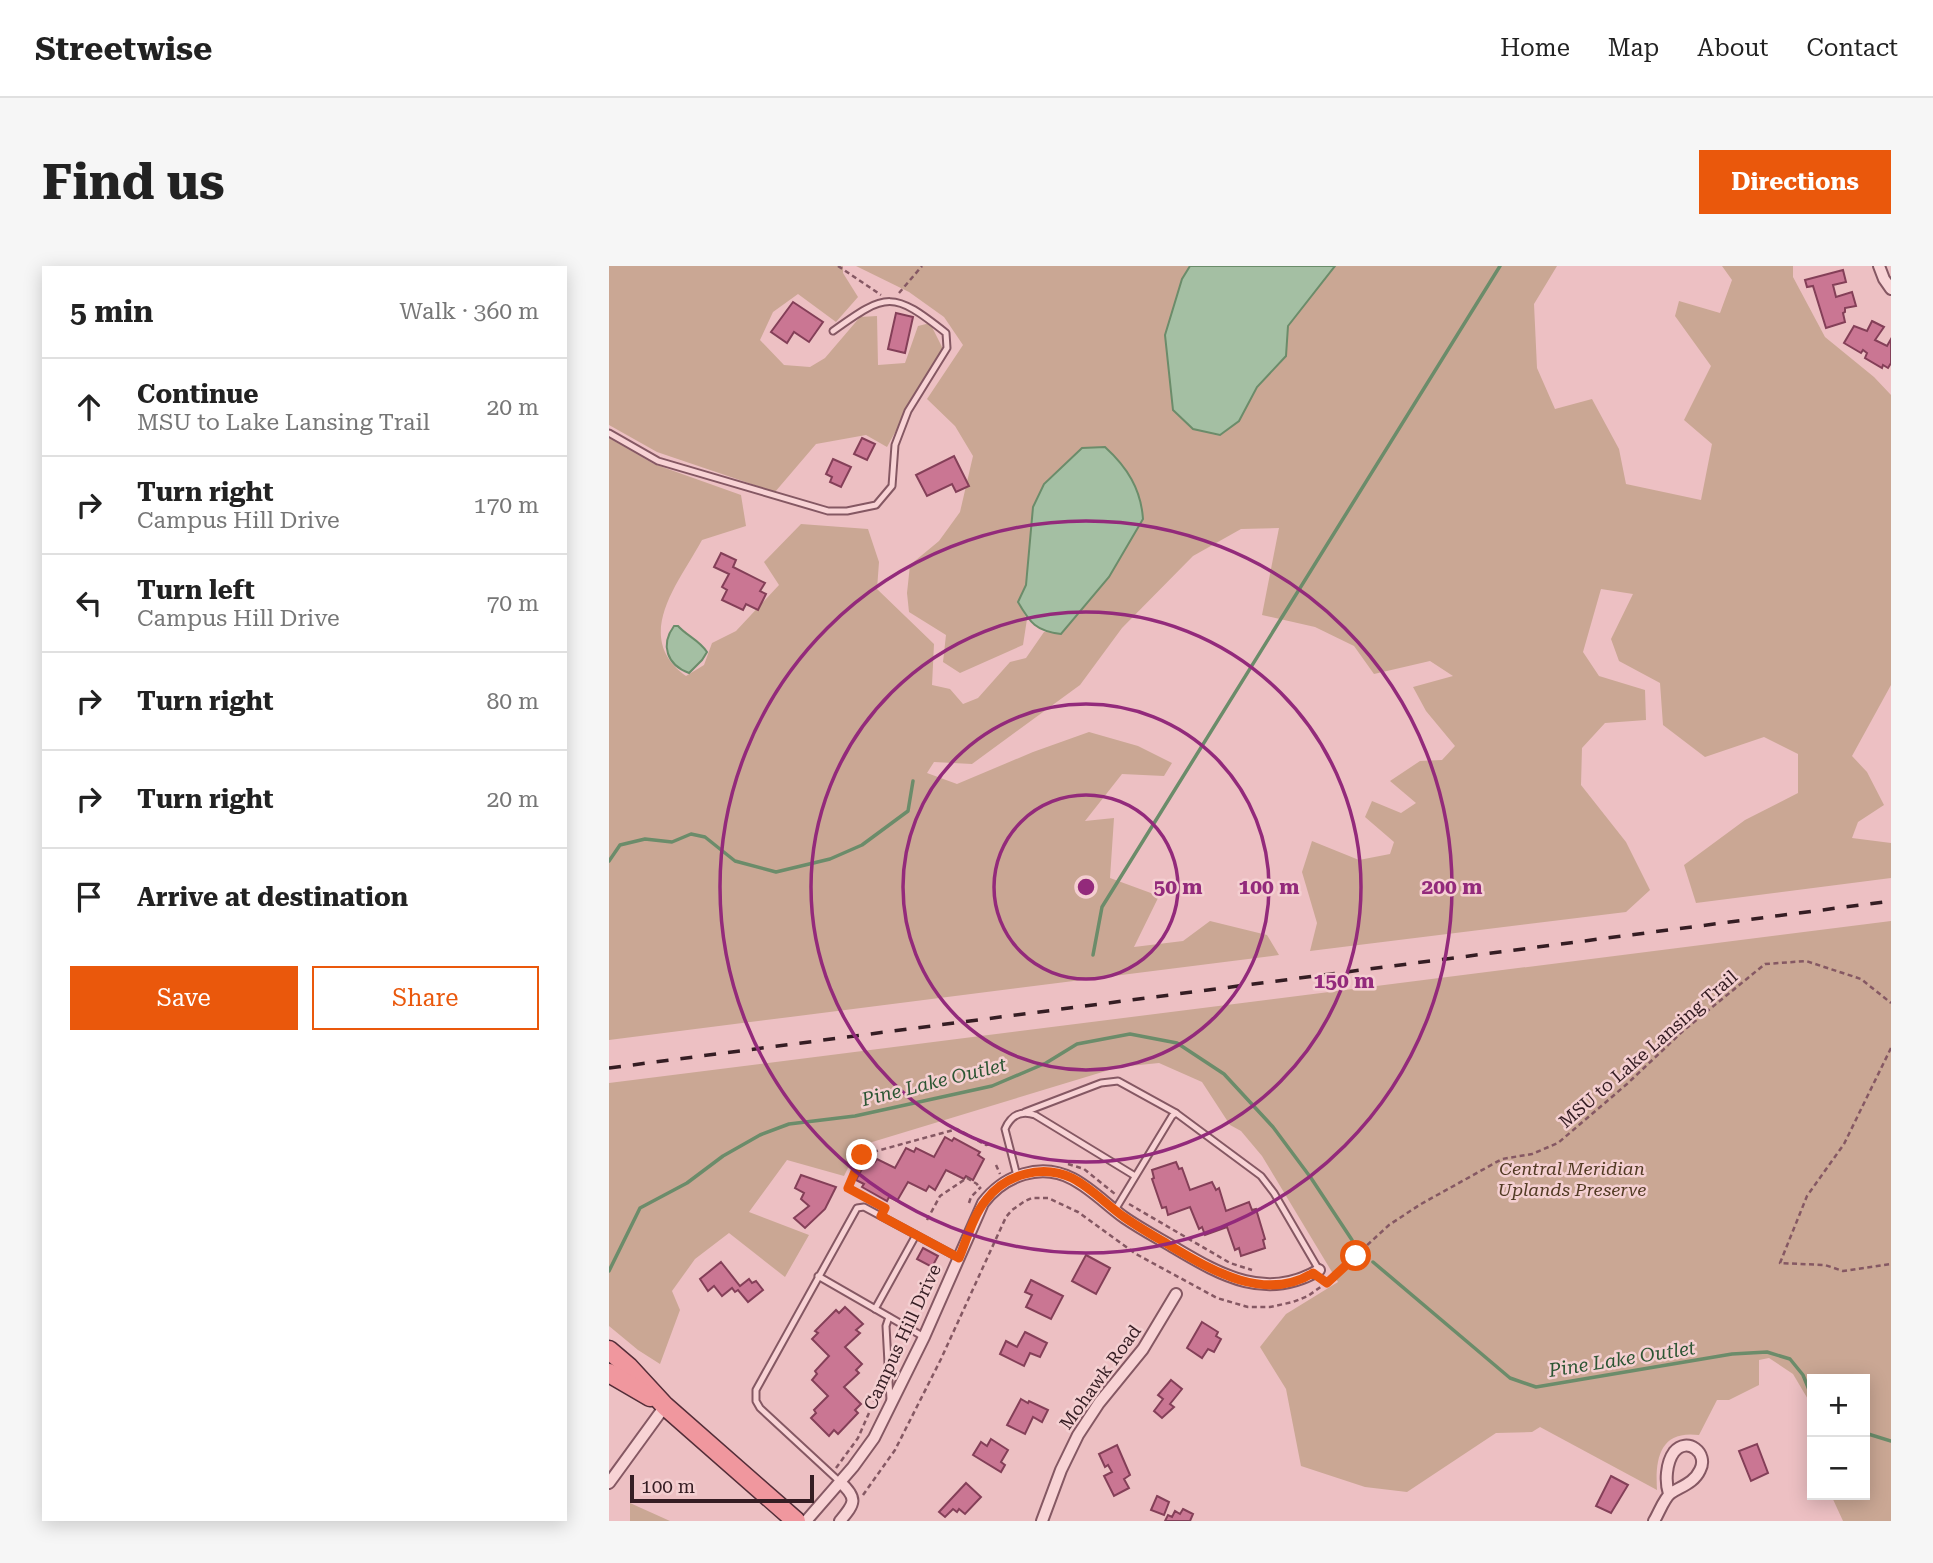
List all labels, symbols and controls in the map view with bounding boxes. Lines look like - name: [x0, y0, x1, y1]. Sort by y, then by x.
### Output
- text: Streetwise: [35, 29, 212, 68]
- text: Home: [1500, 34, 1570, 62]
- text: Map: [1608, 34, 1659, 62]
- text: About: [1697, 34, 1768, 62]
- text: Contact: [1806, 34, 1898, 62]
- button: Directions: [1699, 150, 1891, 214]
- text: Find us: [42, 154, 225, 211]
- text: 5 min: [70, 294, 153, 329]
- text: Walk · 360 m: [400, 298, 539, 325]
- text: Continue: [137, 379, 259, 409]
- icon: ahead: [70, 388, 108, 426]
- text: 20 m: [486, 394, 539, 421]
- text: MSU to Lake Lansing Trail: [137, 409, 430, 436]
- text: Turn right: [137, 477, 273, 507]
- icon: right: [70, 486, 108, 524]
- text: 170 m: [474, 492, 539, 519]
- text: Campus Hill Drive: [137, 507, 340, 534]
- text: Turn left: [137, 575, 255, 605]
- icon: left: [70, 584, 108, 622]
- text: 70 m: [486, 590, 539, 617]
- text: Campus Hill Drive: [137, 605, 340, 632]
- icon: right: [70, 682, 108, 720]
- text: Turn right: [137, 686, 273, 716]
- text: 80 m: [486, 688, 539, 715]
- icon: right: [70, 780, 108, 818]
- text: Turn right: [137, 784, 273, 814]
- text: 20 m: [486, 786, 539, 813]
- centre of rings: [1074, 875, 1098, 899]
- text: 50 m: [1153, 875, 1203, 899]
- text: 100 m: [1239, 875, 1299, 899]
- text: 200 m: [1422, 875, 1482, 899]
- icon: arrive: [70, 878, 108, 916]
- text: Arrive at destination: [137, 882, 408, 912]
- button: Save: [70, 966, 298, 1030]
- button: Share: [312, 966, 539, 1030]
- street label: MSU to Lake Lansing Trail: [1555, 966, 1742, 1132]
- text: 150 m: [1314, 969, 1374, 993]
- water label: Pine Lake Outlet: [858, 1053, 1009, 1111]
- route end: [846, 1139, 877, 1170]
- park label: Central Meridian Uplands Preserve: [1498, 1158, 1646, 1200]
- route start: [1340, 1240, 1371, 1271]
- street label: Campus Hill Drive: [859, 1261, 945, 1413]
- street label: Mohawk Road: [1055, 1320, 1145, 1433]
- water label: Pine Lake Outlet: [1546, 1336, 1697, 1382]
- map controls: [1807, 1374, 1870, 1500]
- button: +: [1807, 1374, 1870, 1437]
- button: −: [1807, 1437, 1870, 1500]
- scale bar: [630, 1472, 814, 1504]
- text: 100 m: [641, 1475, 695, 1498]

